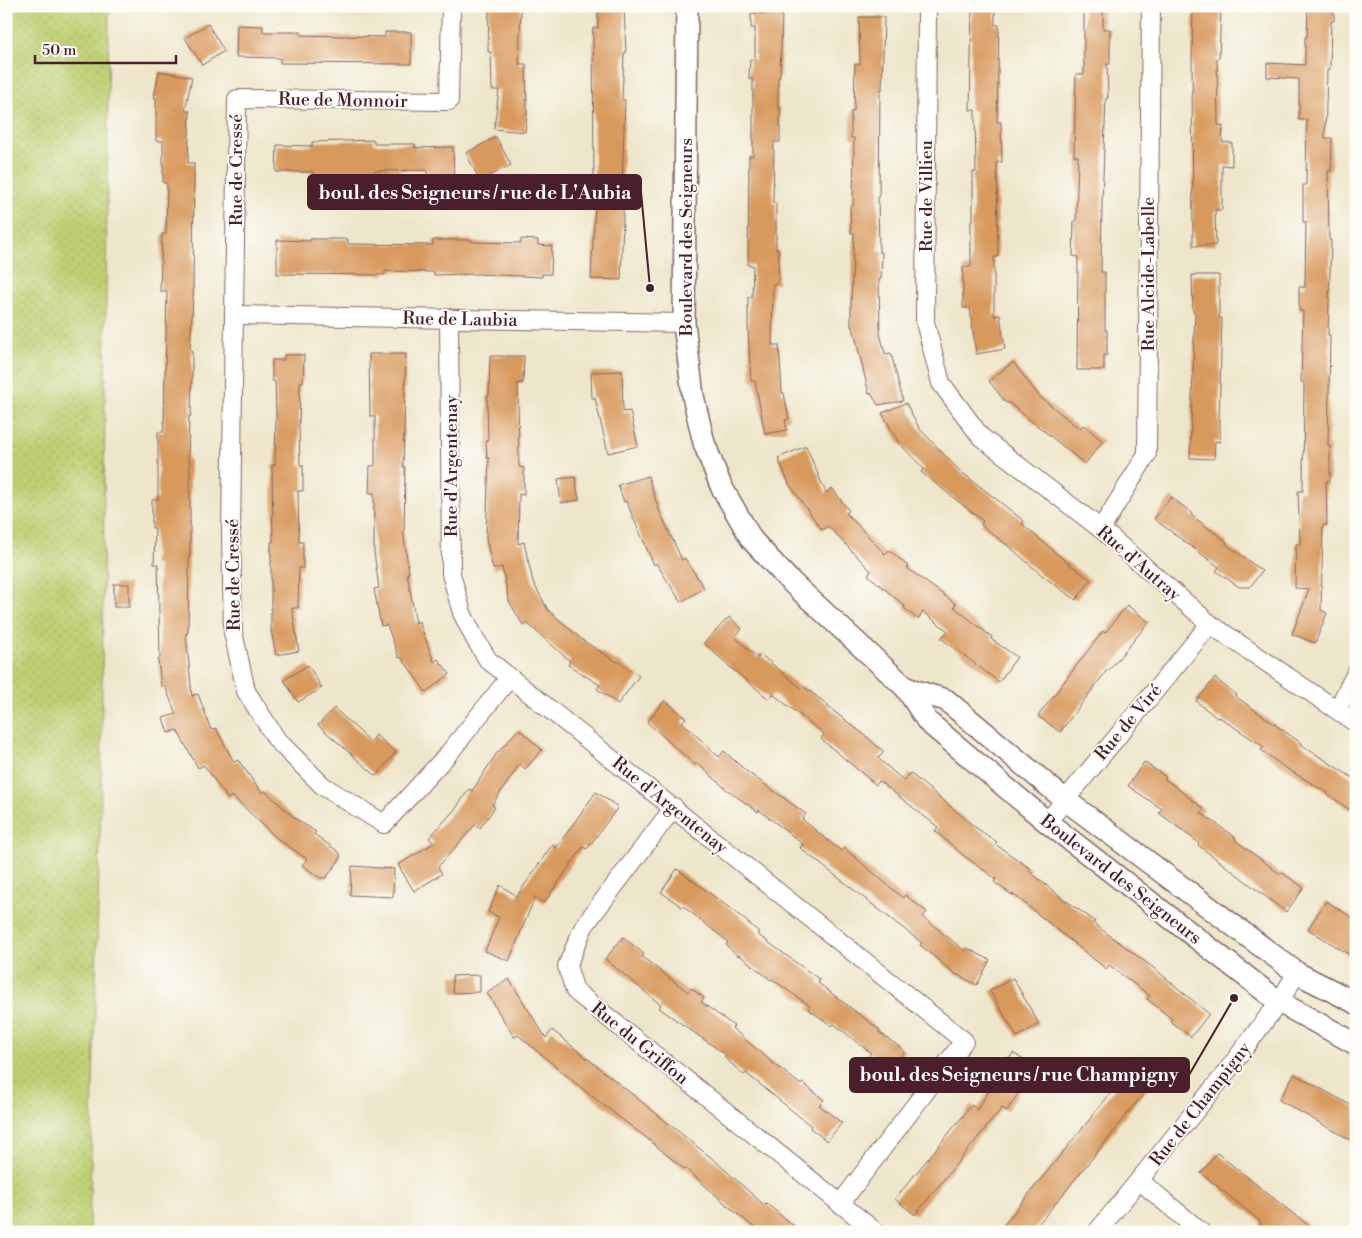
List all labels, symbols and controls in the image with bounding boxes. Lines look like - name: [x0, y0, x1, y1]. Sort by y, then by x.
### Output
- scale bar: [35, 32, 176, 64]
- text: 50 m: [42, 41, 76, 60]
- street label: Rue de Monnoir: [278, 88, 408, 113]
- street label: Rue de Cressé: [225, 114, 248, 226]
- street label: Boulevard des Seigneurs: [675, 138, 698, 337]
- street label: Rue de Villieu: [915, 139, 938, 252]
- callout: boul. des Seigneurs / rue de L'Aubia: [308, 175, 641, 209]
- text: boul. des Seigneurs / rue de L'Aubia: [319, 181, 632, 205]
- street label: Rue Alcide-Labelle: [1137, 197, 1160, 351]
- street label: Rue de Laubia: [402, 307, 519, 332]
- street label: Rue d'Argentenay: [440, 395, 463, 537]
- street label: Rue de Cressé: [221, 519, 246, 631]
- street label: Rue d'Autray: [1092, 521, 1186, 606]
- street label: Rue de Viré: [1090, 679, 1167, 765]
- street label: Rue d'Argentenay: [607, 752, 732, 859]
- street label: Boulevard des Seigneurs: [1035, 809, 1206, 950]
- street label: Rue du Griffon: [586, 997, 693, 1090]
- street label: Rue de Champigny: [1145, 1037, 1256, 1171]
- callout: boul. des Seigneurs / rue Champigny: [850, 1058, 1189, 1092]
- text: boul. des Seigneurs / rue Champigny: [859, 1063, 1179, 1087]

